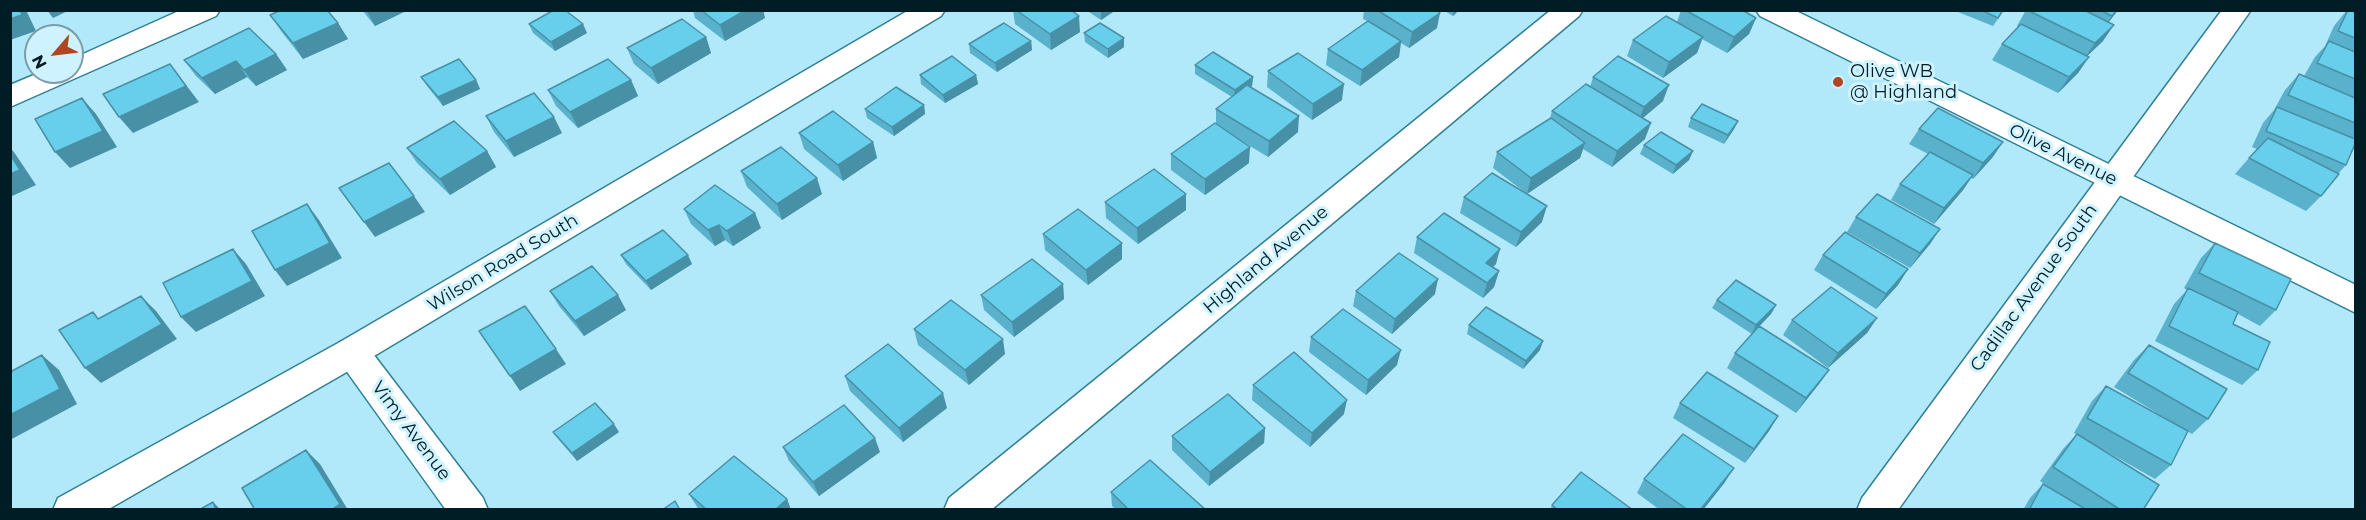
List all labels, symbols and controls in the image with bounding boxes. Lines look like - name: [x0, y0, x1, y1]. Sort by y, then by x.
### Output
- north arrow: [24, 24, 84, 84]
- text: N: [28, 52, 51, 72]
- place label: Olive WB @ Highland: [1850, 61, 1957, 104]
- marker: Olive WB @ Highland: [1831, 75, 1845, 89]
- street label: Olive Avenue: [2005, 119, 2121, 191]
- street label: Cadillac Avenue South: [1966, 200, 2102, 376]
- street label: Highland Avenue: [1199, 201, 1333, 319]
- street label: Wilson Road South: [424, 209, 582, 317]
- street label: Vimy Avenue: [367, 377, 455, 485]

